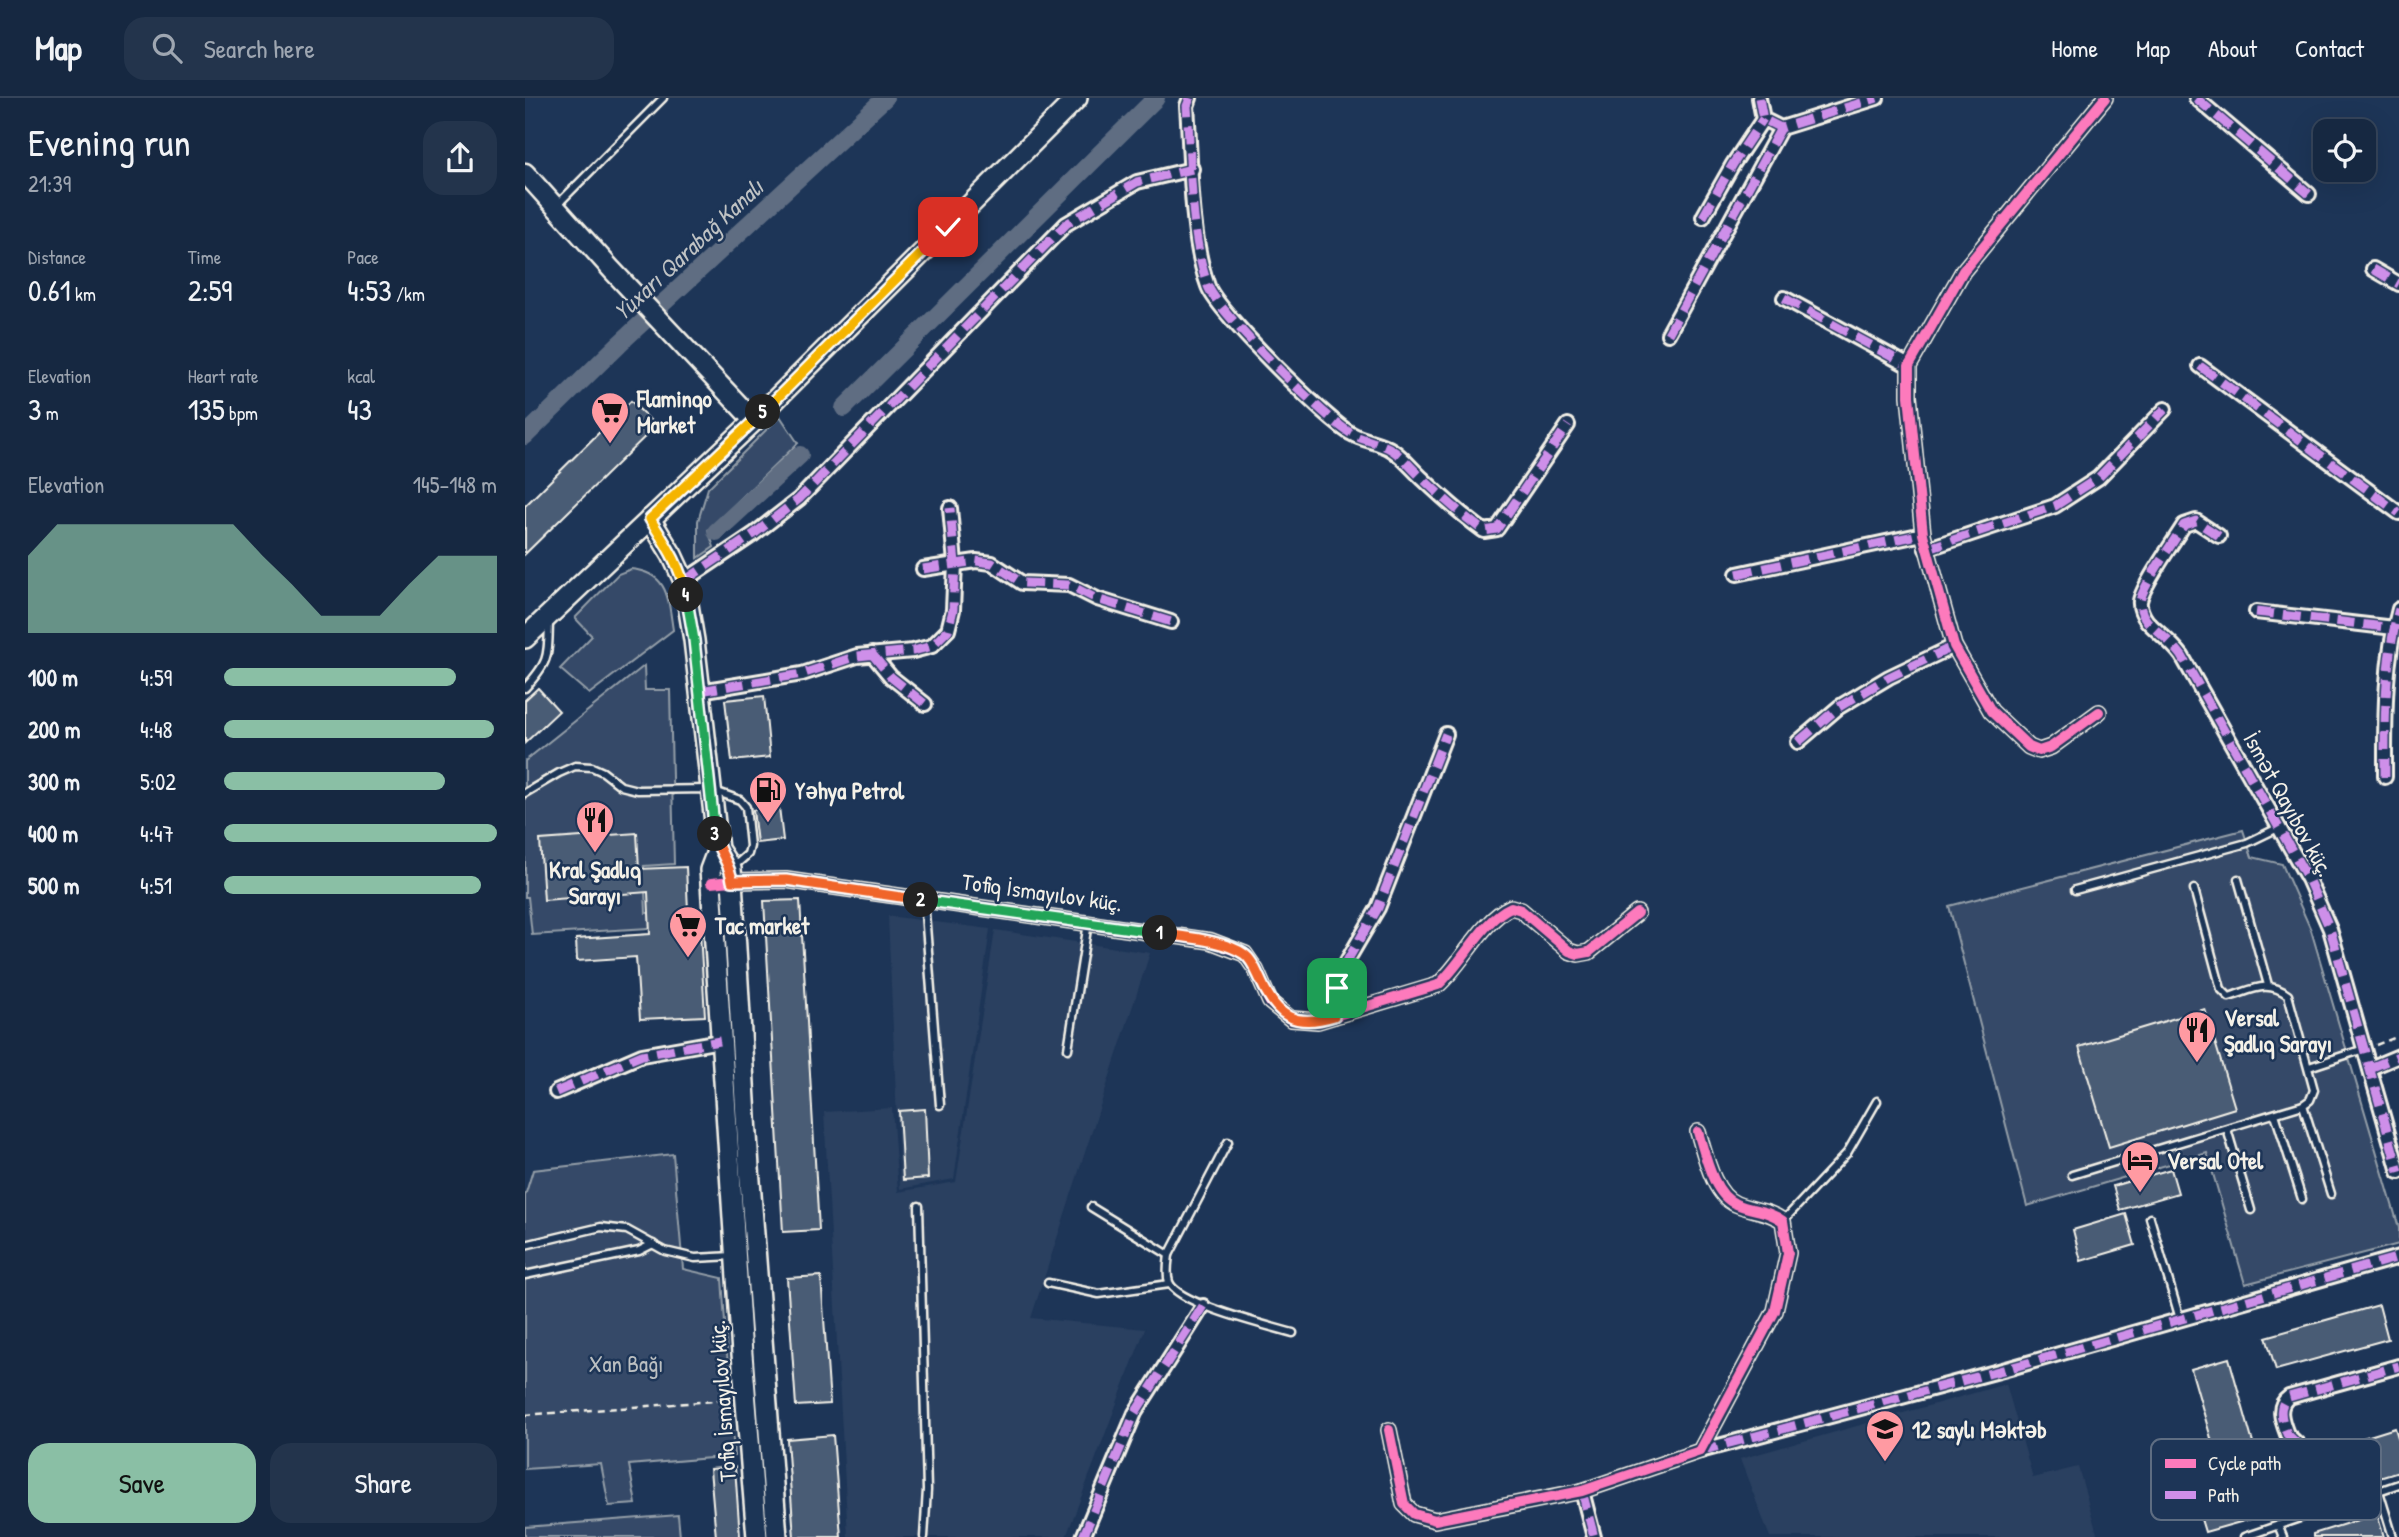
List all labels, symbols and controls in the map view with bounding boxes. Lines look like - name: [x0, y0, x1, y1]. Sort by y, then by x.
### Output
- search box: [124, 17, 614, 80]
- text: Map: [35, 26, 82, 70]
- icon: search: [148, 29, 186, 67]
- text: Search here: [204, 31, 315, 66]
- text: Home: [2051, 32, 2098, 64]
- text: Map: [2136, 32, 2170, 64]
- text: About: [2208, 32, 2257, 64]
- text: Contact: [2295, 32, 2364, 64]
- text: Evening run: [28, 116, 191, 168]
- map controls: [2313, 119, 2376, 182]
- button: locate: [2313, 119, 2376, 182]
- button: share: [423, 121, 497, 195]
- text: 21:39: [28, 168, 71, 199]
- water label: Yuxarı Qarabağ Kanalı: [606, 170, 772, 328]
- pin: [918, 197, 978, 257]
- icon: check: [929, 208, 967, 246]
- text: Distance: [28, 244, 86, 270]
- text: Time: [188, 244, 221, 270]
- text: Pace: [347, 244, 379, 270]
- text: 0.61: [28, 270, 71, 310]
- text: 2:59: [188, 270, 232, 310]
- text: 4:53: [347, 270, 392, 310]
- text: km: [71, 281, 96, 307]
- text: /km: [392, 281, 425, 307]
- text: Elevation: [28, 363, 91, 389]
- text: Heart rate: [188, 363, 259, 389]
- text: kcal: [347, 363, 375, 389]
- place label: Flaminqo Market: [636, 383, 713, 440]
- text: 3: [28, 389, 41, 429]
- text: 135: [188, 389, 225, 429]
- text: 43: [347, 389, 372, 429]
- supermarket icon: Flaminqo Market: [589, 390, 631, 445]
- pin: 5: [745, 394, 781, 430]
- text: 5: [758, 398, 767, 424]
- text: m: [41, 400, 59, 426]
- text: bpm: [225, 400, 258, 426]
- text: Elevation: [28, 469, 104, 500]
- text: 145–148 m: [413, 469, 497, 500]
- pin: 4: [669, 578, 703, 612]
- text: 4: [682, 581, 689, 607]
- text: 100 m: [28, 662, 78, 693]
- text: 4:59: [140, 662, 172, 693]
- text: 200 m: [28, 714, 80, 745]
- text: 4:48: [140, 714, 173, 745]
- street label: İsmət Qayıbov küç.: [2236, 726, 2342, 882]
- text: 300 m: [28, 766, 80, 797]
- text: 5:02: [140, 766, 176, 797]
- fuel station icon: Yəhya Petrol: [747, 769, 789, 824]
- place label: Yəhya Petrol: [795, 775, 905, 807]
- restaurant icon: Kral Şadlıq Sarayı: [574, 799, 616, 854]
- pin: 3: [697, 816, 733, 852]
- text: 400 m: [28, 818, 78, 849]
- text: 4:47: [140, 818, 174, 849]
- text: 3: [710, 820, 719, 846]
- place label: Kral Şadlıq Sarayı: [549, 854, 641, 912]
- street label: Tofiq İsmayılov küç.: [960, 865, 1124, 919]
- text: 500 m: [28, 870, 79, 901]
- text: 4:51: [140, 870, 172, 901]
- pin: 2: [903, 882, 939, 918]
- text: 2: [916, 886, 925, 912]
- supermarket icon: Tac market: [667, 904, 709, 959]
- place label: Tac market: [714, 910, 810, 941]
- pin: 1: [1143, 916, 1177, 950]
- text: 1: [1156, 919, 1163, 945]
- pin: [1307, 958, 1367, 1018]
- icon: arrive: [1318, 969, 1356, 1007]
- place label: Versal Şadlıq Sarayı: [2224, 1002, 2332, 1060]
- restaurant icon: Versal Şadlıq Sarayı: [2176, 1009, 2218, 1064]
- hotel icon: Versal Otel: [2119, 1139, 2161, 1194]
- place label: Versal Otel: [2167, 1145, 2264, 1176]
- street label: Tofiq İsmayılov küç.: [701, 1319, 743, 1483]
- park label: Xan Bağı: [589, 1348, 663, 1379]
- school or university icon: 12 saylı Məktəb: [1864, 1408, 1906, 1463]
- place label: 12 saylı Məktəb: [1912, 1414, 2047, 1446]
- legend: [2151, 1439, 2381, 1520]
- button: Save: [28, 1443, 256, 1523]
- button: Share: [270, 1443, 497, 1523]
- text: Cycle path: [2208, 1450, 2281, 1476]
- text: Path: [2208, 1482, 2239, 1508]

